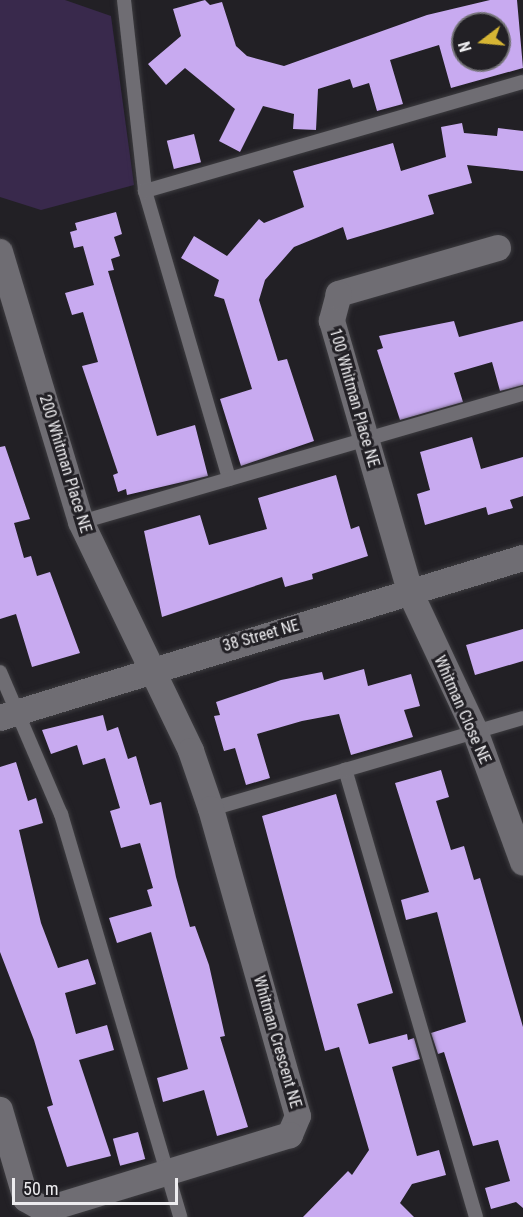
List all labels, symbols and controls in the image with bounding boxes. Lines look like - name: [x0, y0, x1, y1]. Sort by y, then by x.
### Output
- north arrow: [451, 12, 511, 72]
- text: N: [455, 39, 476, 54]
- street label: 100 Whitman Place NE: [325, 326, 383, 470]
- street label: 200 Whitman Place NE: [35, 393, 95, 535]
- street label: 38 Street NE: [221, 616, 301, 656]
- street label: Whitman Close NE: [430, 653, 494, 767]
- street label: Whitman Crescent NE: [249, 974, 305, 1110]
- scale bar: [15, 1166, 182, 1204]
- text: 50 m: [23, 1178, 58, 1199]

